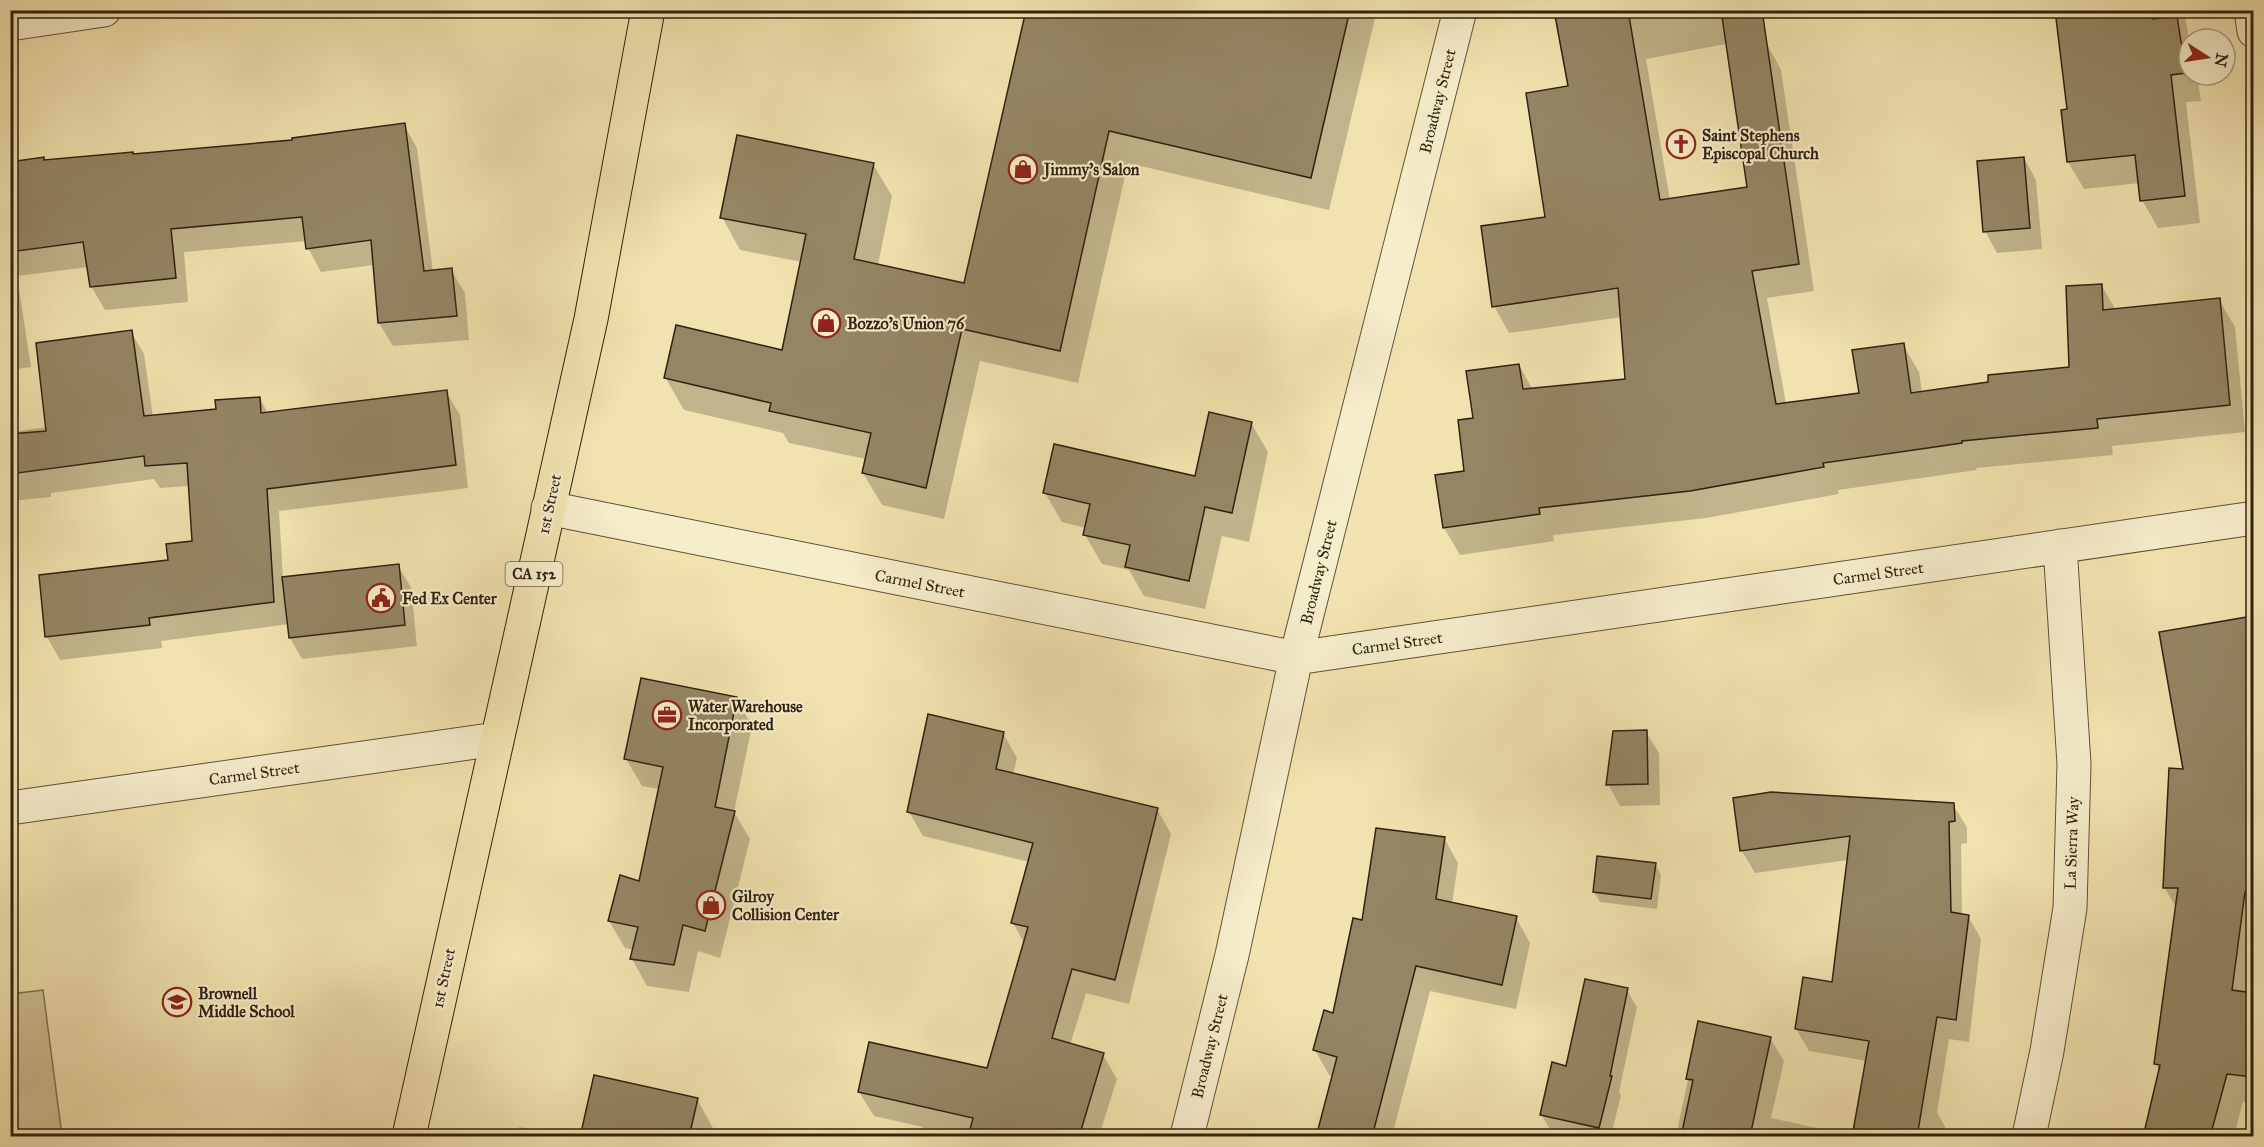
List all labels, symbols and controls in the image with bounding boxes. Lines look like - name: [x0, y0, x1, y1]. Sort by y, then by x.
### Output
- north arrow: [2177, 27, 2237, 87]
- street label: Broadway Street: [1415, 47, 1460, 155]
- text: N: [2210, 51, 2232, 69]
- place label: Saint Stephens Episcopal Church: [1702, 126, 1819, 164]
- church icon: Saint Stephens Episcopal Church: [1665, 128, 1697, 160]
- shop icon: Jimmy's Salon: [1007, 153, 1039, 185]
- place label: Jimmy's Salon: [1042, 160, 1140, 180]
- shop icon: Bozzo’s Union 76: [810, 307, 842, 339]
- place label: Bozzo’s Union 76: [847, 314, 965, 333]
- street label: 1st Street: [534, 472, 565, 536]
- street label: Broadway Street: [1296, 518, 1341, 626]
- street label: Carmel Street: [1832, 558, 1925, 589]
- road number: CA 152: [506, 562, 562, 586]
- street label: Carmel Street: [873, 565, 967, 602]
- public building icon: Fed Ex Center: [365, 582, 397, 614]
- place label: Fed Ex Center: [402, 589, 498, 608]
- street label: Carmel Street: [1351, 628, 1444, 659]
- place label: Water Warehouse Incorporated: [688, 697, 803, 735]
- office icon: Water Warehouse Incorporated: [651, 699, 683, 731]
- street label: Carmel Street: [208, 758, 301, 789]
- street label: La Sierra Way: [2060, 796, 2083, 890]
- place label: Gilroy Collision Center: [732, 887, 840, 924]
- shop icon: Gilroy Collision Center: [695, 889, 727, 921]
- street label: 1st Street: [428, 946, 459, 1010]
- place label: Brownell Middle School: [198, 984, 295, 1021]
- school or university icon: Brownell Middle School: [161, 986, 193, 1018]
- street label: Broadway Street: [1187, 992, 1232, 1100]

